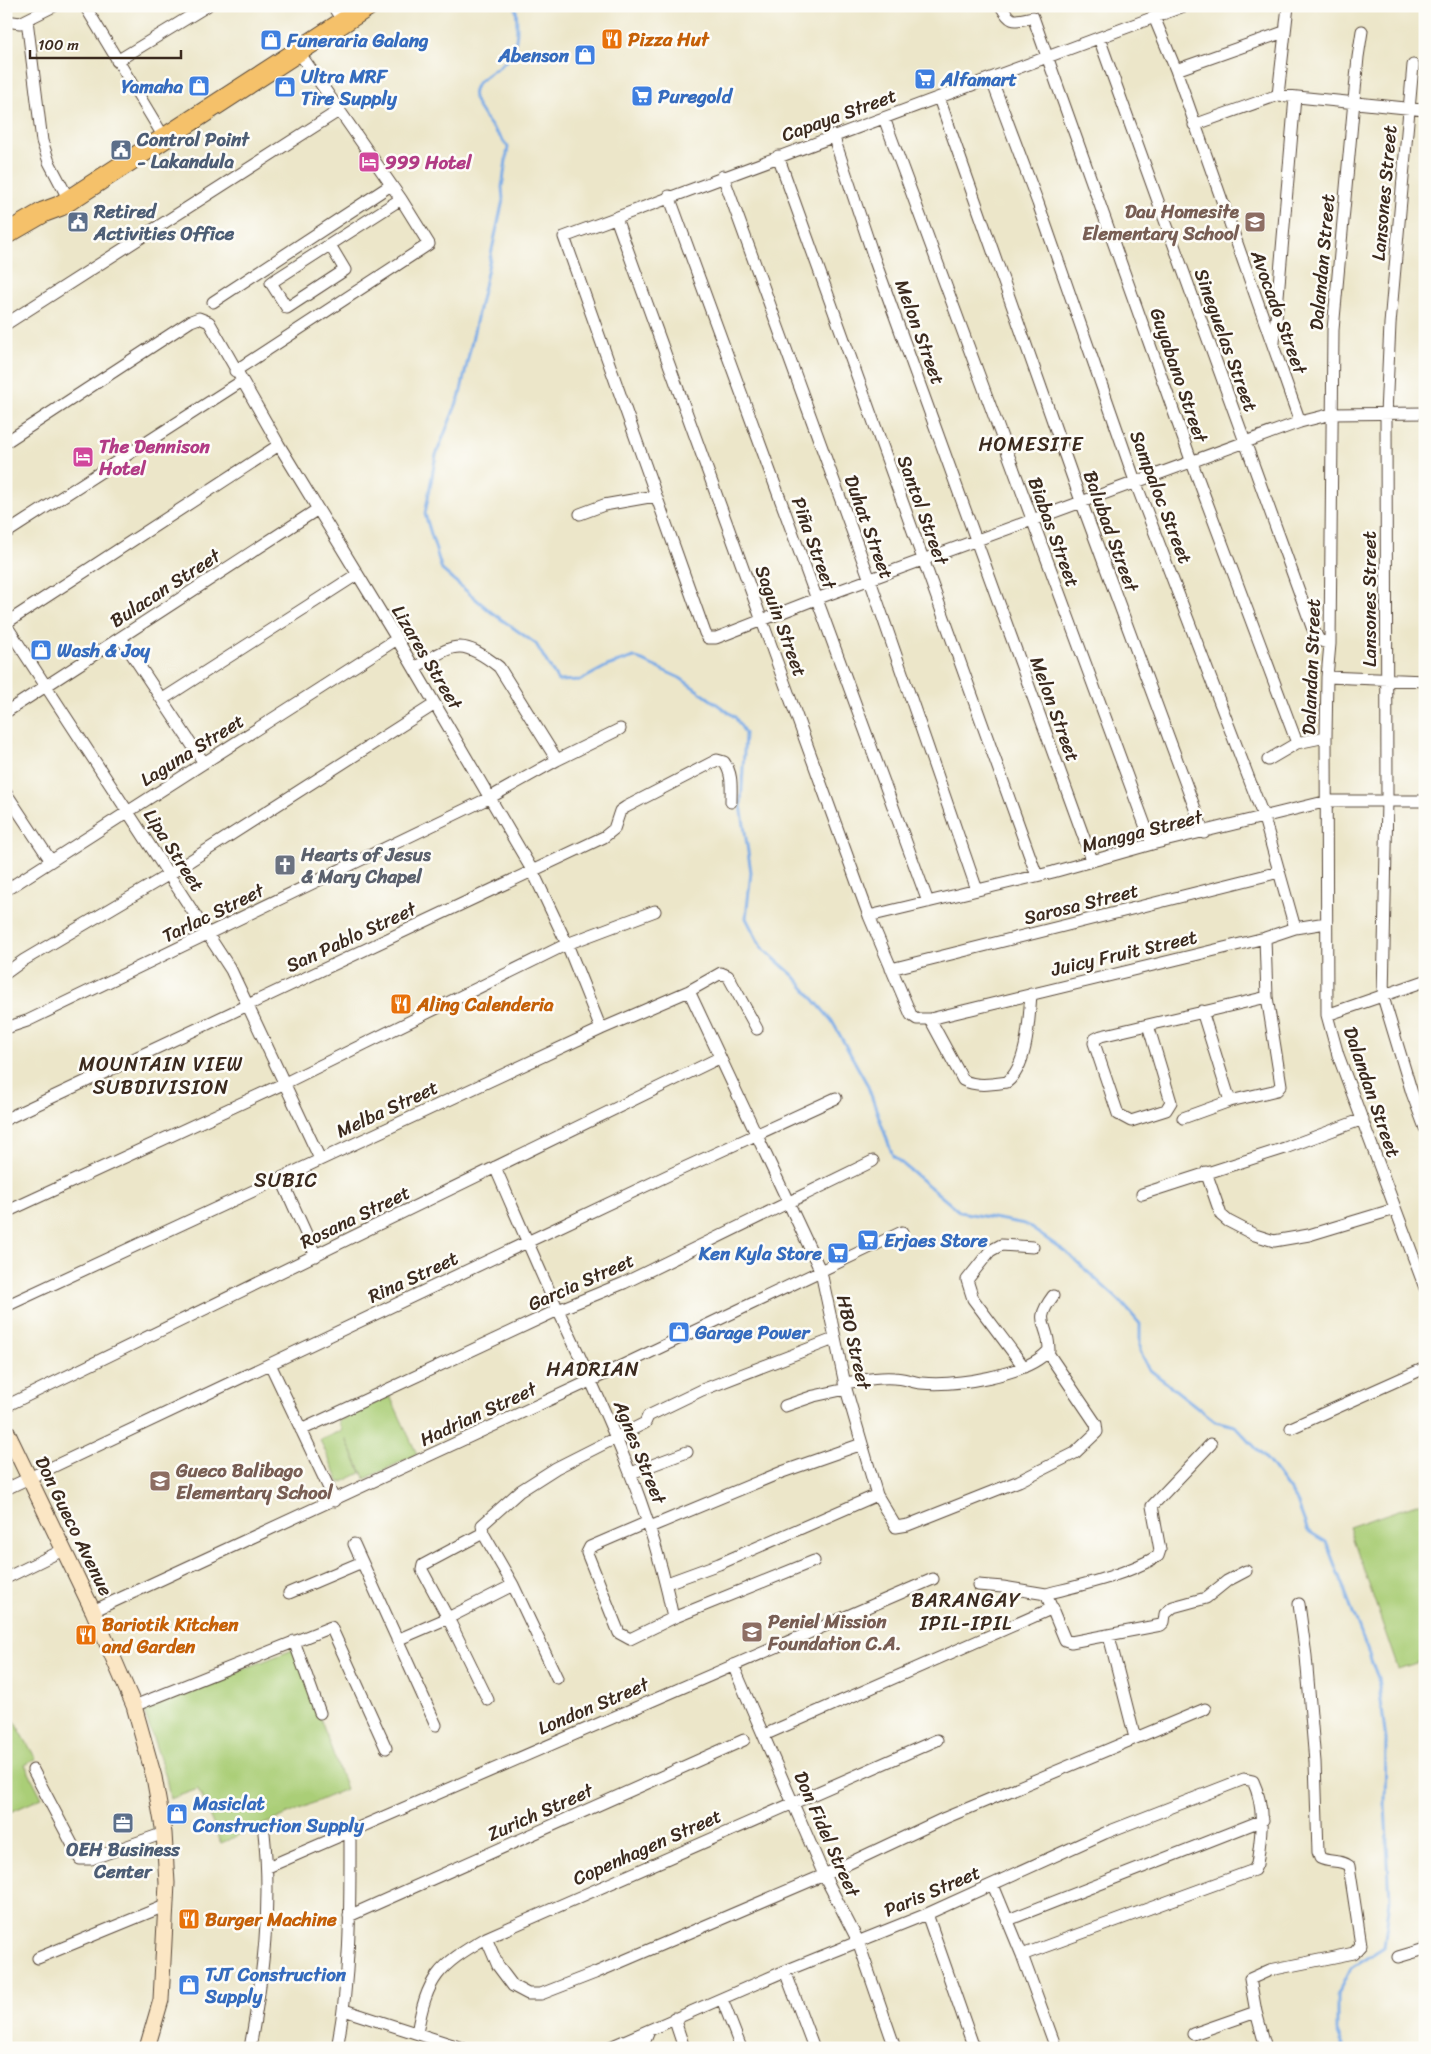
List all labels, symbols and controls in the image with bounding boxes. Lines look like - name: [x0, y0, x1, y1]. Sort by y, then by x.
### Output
- place label: Pizza Hut: [628, 23, 710, 56]
- place label: Funeraria Galang: [286, 24, 429, 57]
- restaurant icon: Pizza Hut: [600, 27, 624, 51]
- scale bar: [30, 28, 181, 60]
- shop icon: Funeraria Galang: [259, 28, 283, 52]
- text: 100 m: [38, 32, 79, 58]
- place label: Abenson: [497, 39, 570, 72]
- shop icon: Abenson: [573, 43, 597, 67]
- place label: Ultra MRF Tire Supply: [301, 60, 398, 115]
- place label: Alfamart: [940, 63, 1018, 96]
- supermarket icon: Alfamart: [913, 67, 937, 91]
- place label: Yamaha: [121, 70, 183, 103]
- shop icon: Yamaha: [187, 74, 211, 98]
- shop icon: Ultra MRF Tire Supply: [273, 75, 297, 99]
- street label: Capaya Street: [777, 79, 901, 151]
- place label: Puregold: [658, 80, 734, 113]
- supermarket icon: Puregold: [630, 84, 654, 108]
- place label: Control Point - Lakandula: [136, 123, 250, 178]
- street label: Lansones Street: [1362, 124, 1406, 262]
- public building icon: Control Point - Lakandula: [109, 138, 133, 162]
- place label: 999 Hotel: [385, 146, 473, 179]
- hotel icon: 999 Hotel: [357, 150, 381, 174]
- street label: Dalandan Street: [1300, 192, 1344, 332]
- place label: Retired Activities Office: [93, 195, 234, 250]
- place label: Dau Homesite Elementary School: [1082, 195, 1240, 250]
- public building icon: Retired Activities Office: [66, 210, 90, 234]
- school or university icon: Dau Homesite Elementary School: [1243, 210, 1267, 234]
- street label: Avocado Street: [1241, 245, 1317, 380]
- street label: Sineguelas Street: [1185, 264, 1267, 416]
- street label: Melon Street: [886, 275, 954, 389]
- street label: Guyabano Street: [1141, 303, 1218, 448]
- street label: Sampaloc Street: [1120, 425, 1202, 569]
- district label: HOMESITE: [978, 427, 1085, 462]
- place label: The Dennison Hotel: [98, 430, 211, 485]
- hotel icon: The Dennison Hotel: [71, 445, 95, 469]
- street label: Santol Street: [888, 450, 959, 571]
- street label: Balubad Street: [1074, 466, 1149, 598]
- street label: Duhat Street: [835, 470, 903, 584]
- street label: Biabas Street: [1019, 472, 1089, 592]
- street label: Piña Street: [782, 492, 846, 595]
- street label: Lansones Street: [1353, 531, 1386, 667]
- street label: Bulacan Street: [103, 539, 228, 636]
- street label: Saguin Street: [746, 560, 816, 682]
- street label: Lizares Street: [383, 598, 472, 717]
- street label: Dalandan Street: [1292, 598, 1330, 736]
- place label: Wash & Joy: [57, 634, 151, 667]
- shop icon: Wash & Joy: [29, 638, 53, 662]
- street label: Melon Street: [1021, 652, 1089, 766]
- street label: Laguna Street: [133, 705, 251, 795]
- street label: Mangga Street: [1078, 800, 1207, 862]
- street label: Lipa Street: [135, 802, 213, 898]
- place label: Hearts of Jesus & Mary Chapel: [300, 838, 432, 893]
- church icon: Hearts of Jesus & Mary Chapel: [273, 853, 297, 877]
- street label: Tarlac Street: [156, 873, 271, 952]
- street label: Sarosa Street: [1020, 874, 1142, 934]
- street label: San Pablo Street: [280, 892, 423, 982]
- street label: Juicy Fruit Street: [1047, 920, 1200, 986]
- place label: Aling Calenderia: [416, 988, 554, 1021]
- restaurant icon: Aling Calenderia: [389, 992, 413, 1016]
- street label: Dalandan Street: [1334, 1022, 1410, 1162]
- district label: MOUNTAIN VIEW SUBDIVISION: [79, 1047, 243, 1105]
- street label: Melba Street: [330, 1071, 444, 1147]
- district label: SUBIC: [254, 1163, 318, 1198]
- street label: Rosana Street: [294, 1176, 416, 1258]
- place label: Erjaes Store: [884, 1224, 988, 1257]
- supermarket icon: Erjaes Store: [856, 1228, 880, 1252]
- place label: Ken Kyla Store: [698, 1237, 822, 1270]
- supermarket icon: Ken Kyla Store: [826, 1241, 850, 1265]
- street label: Rina Street: [362, 1242, 464, 1312]
- street label: Garcia Street: [522, 1244, 640, 1320]
- street label: HBO Street: [827, 1291, 881, 1394]
- place label: Garage Power: [694, 1316, 811, 1349]
- shop icon: Garage Power: [667, 1320, 691, 1344]
- district label: HADRIAN: [546, 1352, 640, 1387]
- street label: Hadrian Street: [414, 1372, 543, 1456]
- street label: Agnes Street: [604, 1394, 676, 1510]
- street label: Don Gueco Avenue: [26, 1450, 122, 1602]
- place label: Gueco Balibago Elementary School: [175, 1454, 333, 1509]
- school or university icon: Gueco Balibago Elementary School: [148, 1469, 172, 1493]
- district label: BARANGAY IPIL-IPIL: [911, 1583, 1022, 1641]
- place label: Peniel Mission Foundation C.A.: [767, 1605, 902, 1660]
- place label: Bariotik Kitchen and Garden: [101, 1608, 239, 1663]
- school or university icon: Peniel Mission Foundation C.A.: [740, 1620, 764, 1644]
- restaurant icon: Bariotik Kitchen and Garden: [74, 1623, 98, 1647]
- street label: London Street: [532, 1667, 655, 1744]
- street label: Don Fidel Street: [785, 1766, 870, 1903]
- street label: Zurich Street: [482, 1773, 600, 1850]
- place label: Masiclat Construction Supply: [192, 1787, 365, 1842]
- street label: Copenhagen Street: [567, 1799, 727, 1895]
- shop icon: Masiclat Construction Supply: [165, 1802, 189, 1826]
- office icon: OEH Business Center: [111, 1811, 135, 1835]
- place label: OEH Business Center: [66, 1833, 181, 1888]
- street label: Paris Street: [878, 1856, 986, 1926]
- place label: Burger Machine: [205, 1903, 337, 1936]
- restaurant icon: Burger Machine: [177, 1907, 201, 1931]
- place label: TJT Construction Supply: [204, 1958, 347, 2013]
- shop icon: TJT Construction Supply: [177, 1973, 201, 1997]

